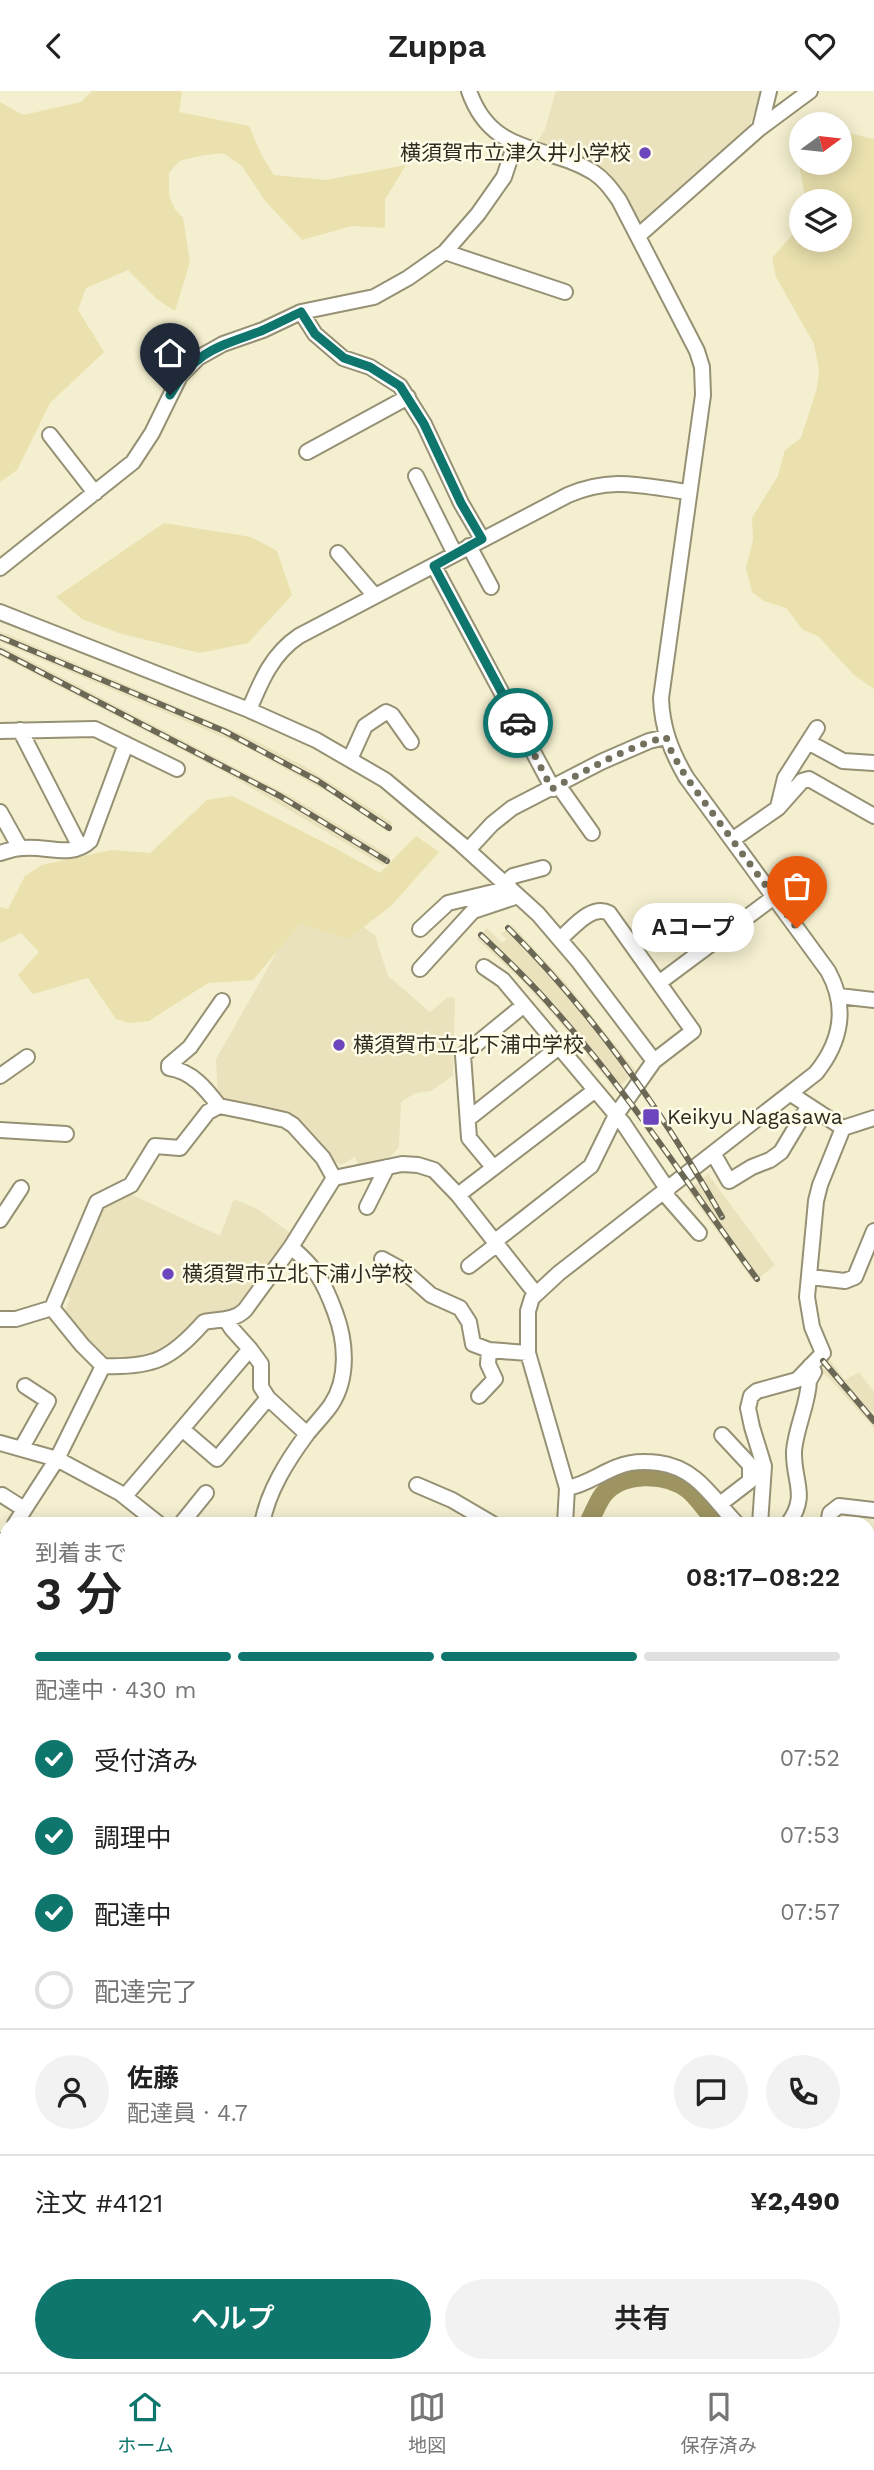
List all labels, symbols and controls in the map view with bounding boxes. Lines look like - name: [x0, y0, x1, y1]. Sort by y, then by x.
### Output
- icon: back: [35, 27, 73, 65]
- text: Zuppa: [388, 27, 486, 65]
- icon: heart: [801, 27, 839, 65]
- north arrow: [789, 112, 852, 175]
- map controls: [789, 112, 852, 252]
- place label: 横須賀市立津久井小学校: [400, 140, 631, 165]
- marker: 横須賀市立津久井小学校: [637, 145, 653, 161]
- button: layers: [789, 189, 852, 252]
- pin: [140, 323, 200, 395]
- icon: home: [151, 334, 189, 372]
- courier: [483, 688, 553, 758]
- icon: car: [499, 704, 537, 742]
- pin: [767, 856, 827, 928]
- icon: bag: [778, 867, 816, 905]
- callout: Aコープ: [632, 903, 755, 953]
- text: Aコープ: [651, 914, 735, 941]
- place label: 横須賀市立北下浦中学校: [353, 1032, 584, 1057]
- marker: 横須賀市立北下浦中学校: [331, 1037, 347, 1053]
- place label: Keikyu Nagasawa: [667, 1104, 843, 1129]
- marker: Keikyu Nagasawa: [641, 1107, 661, 1127]
- place label: 横須賀市立北下浦小学校: [182, 1261, 413, 1286]
- marker: 横須賀市立北下浦小学校: [160, 1266, 176, 1282]
- text: 到着まで: [35, 1540, 127, 1567]
- text: 08:17–08:22: [686, 1562, 840, 1592]
- text: 3 分: [35, 1567, 122, 1621]
- text: 配達中 · 430 m: [35, 1677, 196, 1704]
- icon: check: [35, 1740, 73, 1778]
- text: 07:52: [780, 1745, 840, 1772]
- text: 受付済み: [94, 1746, 198, 1776]
- icon: check: [35, 1817, 73, 1855]
- text: 07:53: [780, 1822, 840, 1849]
- text: 調理中: [94, 1823, 172, 1853]
- icon: check: [35, 1894, 73, 1932]
- text: 07:57: [780, 1899, 840, 1926]
- text: 配達中: [94, 1900, 172, 1930]
- text: 配達完了: [94, 1977, 198, 2007]
- button: person: [35, 2055, 109, 2129]
- button: chat: [674, 2055, 748, 2129]
- button: phone: [766, 2055, 840, 2129]
- text: 佐藤: [127, 2063, 179, 2093]
- text: 配達員 · 4.7: [127, 2100, 248, 2127]
- text: ¥2,490: [750, 2186, 840, 2216]
- text: 注文 #4121: [35, 2188, 163, 2218]
- button: ヘルプ: [35, 2279, 431, 2359]
- button: 共有: [445, 2279, 840, 2359]
- tab: ホーム: [117, 2388, 174, 2457]
- tab: 地図: [408, 2388, 446, 2457]
- tab: 保存済み: [681, 2388, 757, 2457]

